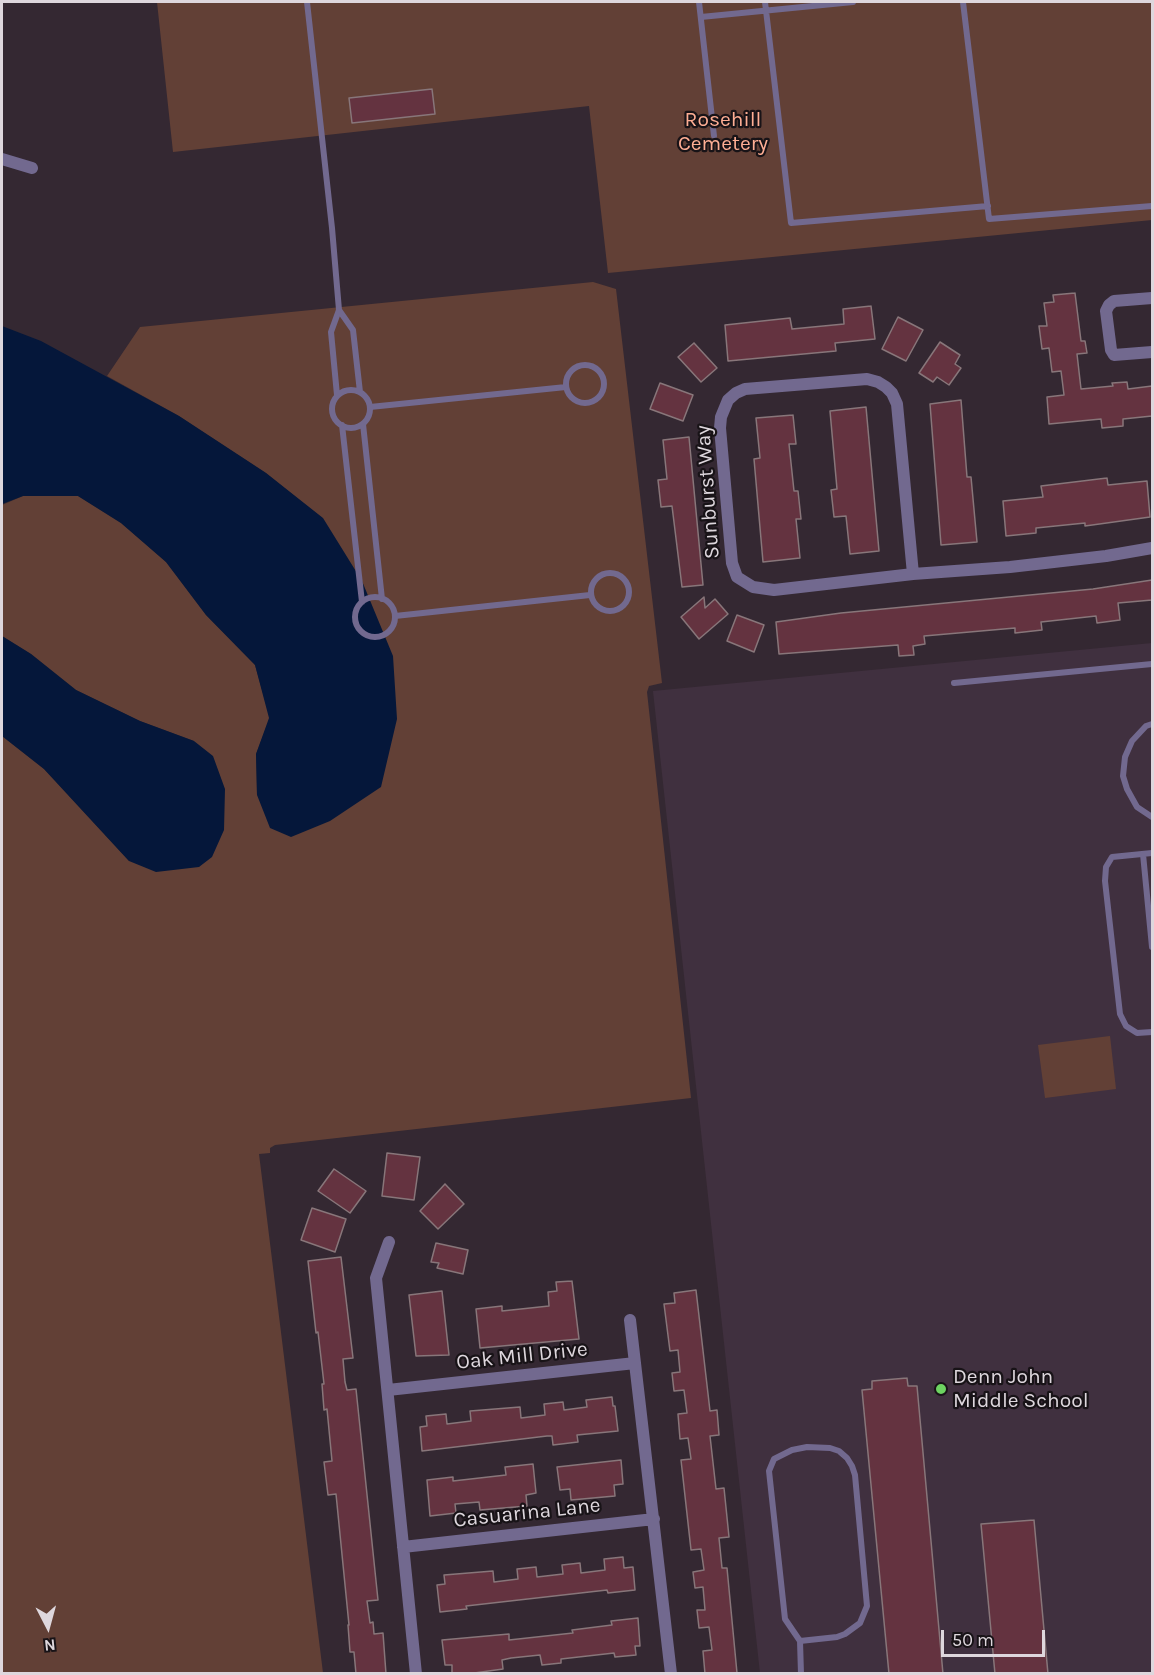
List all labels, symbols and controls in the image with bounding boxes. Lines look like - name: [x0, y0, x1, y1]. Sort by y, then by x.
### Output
- park label: Rosehill Cemetery: [678, 107, 768, 157]
- street label: Sunburst Way: [691, 424, 725, 560]
- street label: Oak Mill Drive: [455, 1337, 589, 1375]
- place label: Denn John Middle School: [953, 1364, 1089, 1414]
- marker: Denn John Middle School: [934, 1382, 948, 1396]
- street label: Casuarina Lane: [452, 1493, 602, 1533]
- north arrow: [18, 1597, 78, 1657]
- scale bar: [944, 1618, 1048, 1656]
- text: 50 m: [952, 1629, 994, 1651]
- text: N: [43, 1635, 57, 1655]

